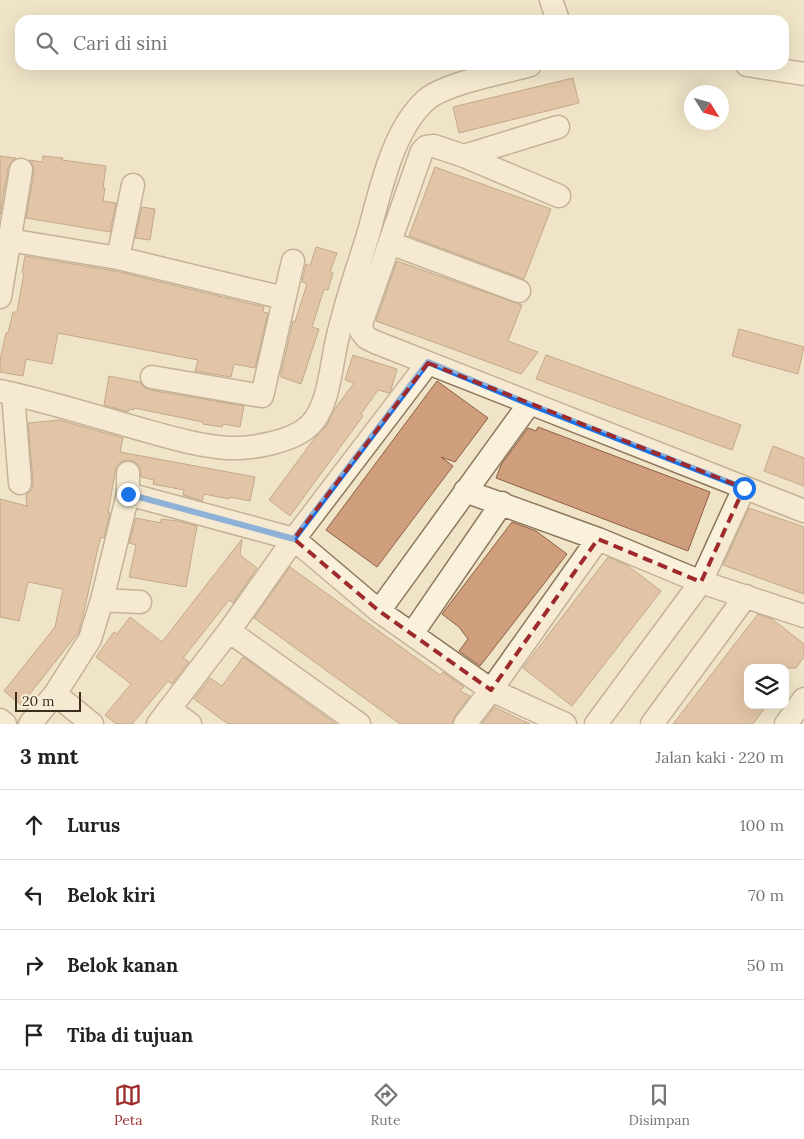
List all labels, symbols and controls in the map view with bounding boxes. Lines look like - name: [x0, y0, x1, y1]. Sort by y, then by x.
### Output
- search box: [15, 15, 789, 70]
- icon: search: [33, 29, 61, 57]
- text: Cari di sini: [73, 31, 167, 55]
- north arrow: [684, 85, 729, 130]
- route start: [733, 477, 756, 500]
- route end: [117, 483, 140, 506]
- map controls: [744, 664, 789, 709]
- button: layers: [744, 664, 789, 709]
- scale bar: [15, 689, 81, 712]
- text: 20 m: [22, 692, 54, 710]
- text: 3 mnt: [20, 743, 79, 770]
- text: Jalan kaki · 220 m: [656, 747, 784, 767]
- icon: ahead: [20, 811, 48, 839]
- text: Lurus: [67, 813, 120, 837]
- text: 100 m: [740, 815, 784, 835]
- icon: left: [20, 881, 48, 909]
- text: Belok kiri: [67, 883, 156, 907]
- text: 70 m: [748, 885, 784, 905]
- icon: right: [20, 951, 48, 979]
- text: Belok kanan: [67, 953, 178, 977]
- text: 50 m: [747, 955, 784, 975]
- icon: arrive: [20, 1021, 48, 1049]
- text: Tiba di tujuan: [67, 1023, 193, 1047]
- tab: Peta: [114, 1081, 142, 1129]
- tab: Rute: [370, 1081, 401, 1129]
- tab: Disimpan: [629, 1081, 690, 1129]

